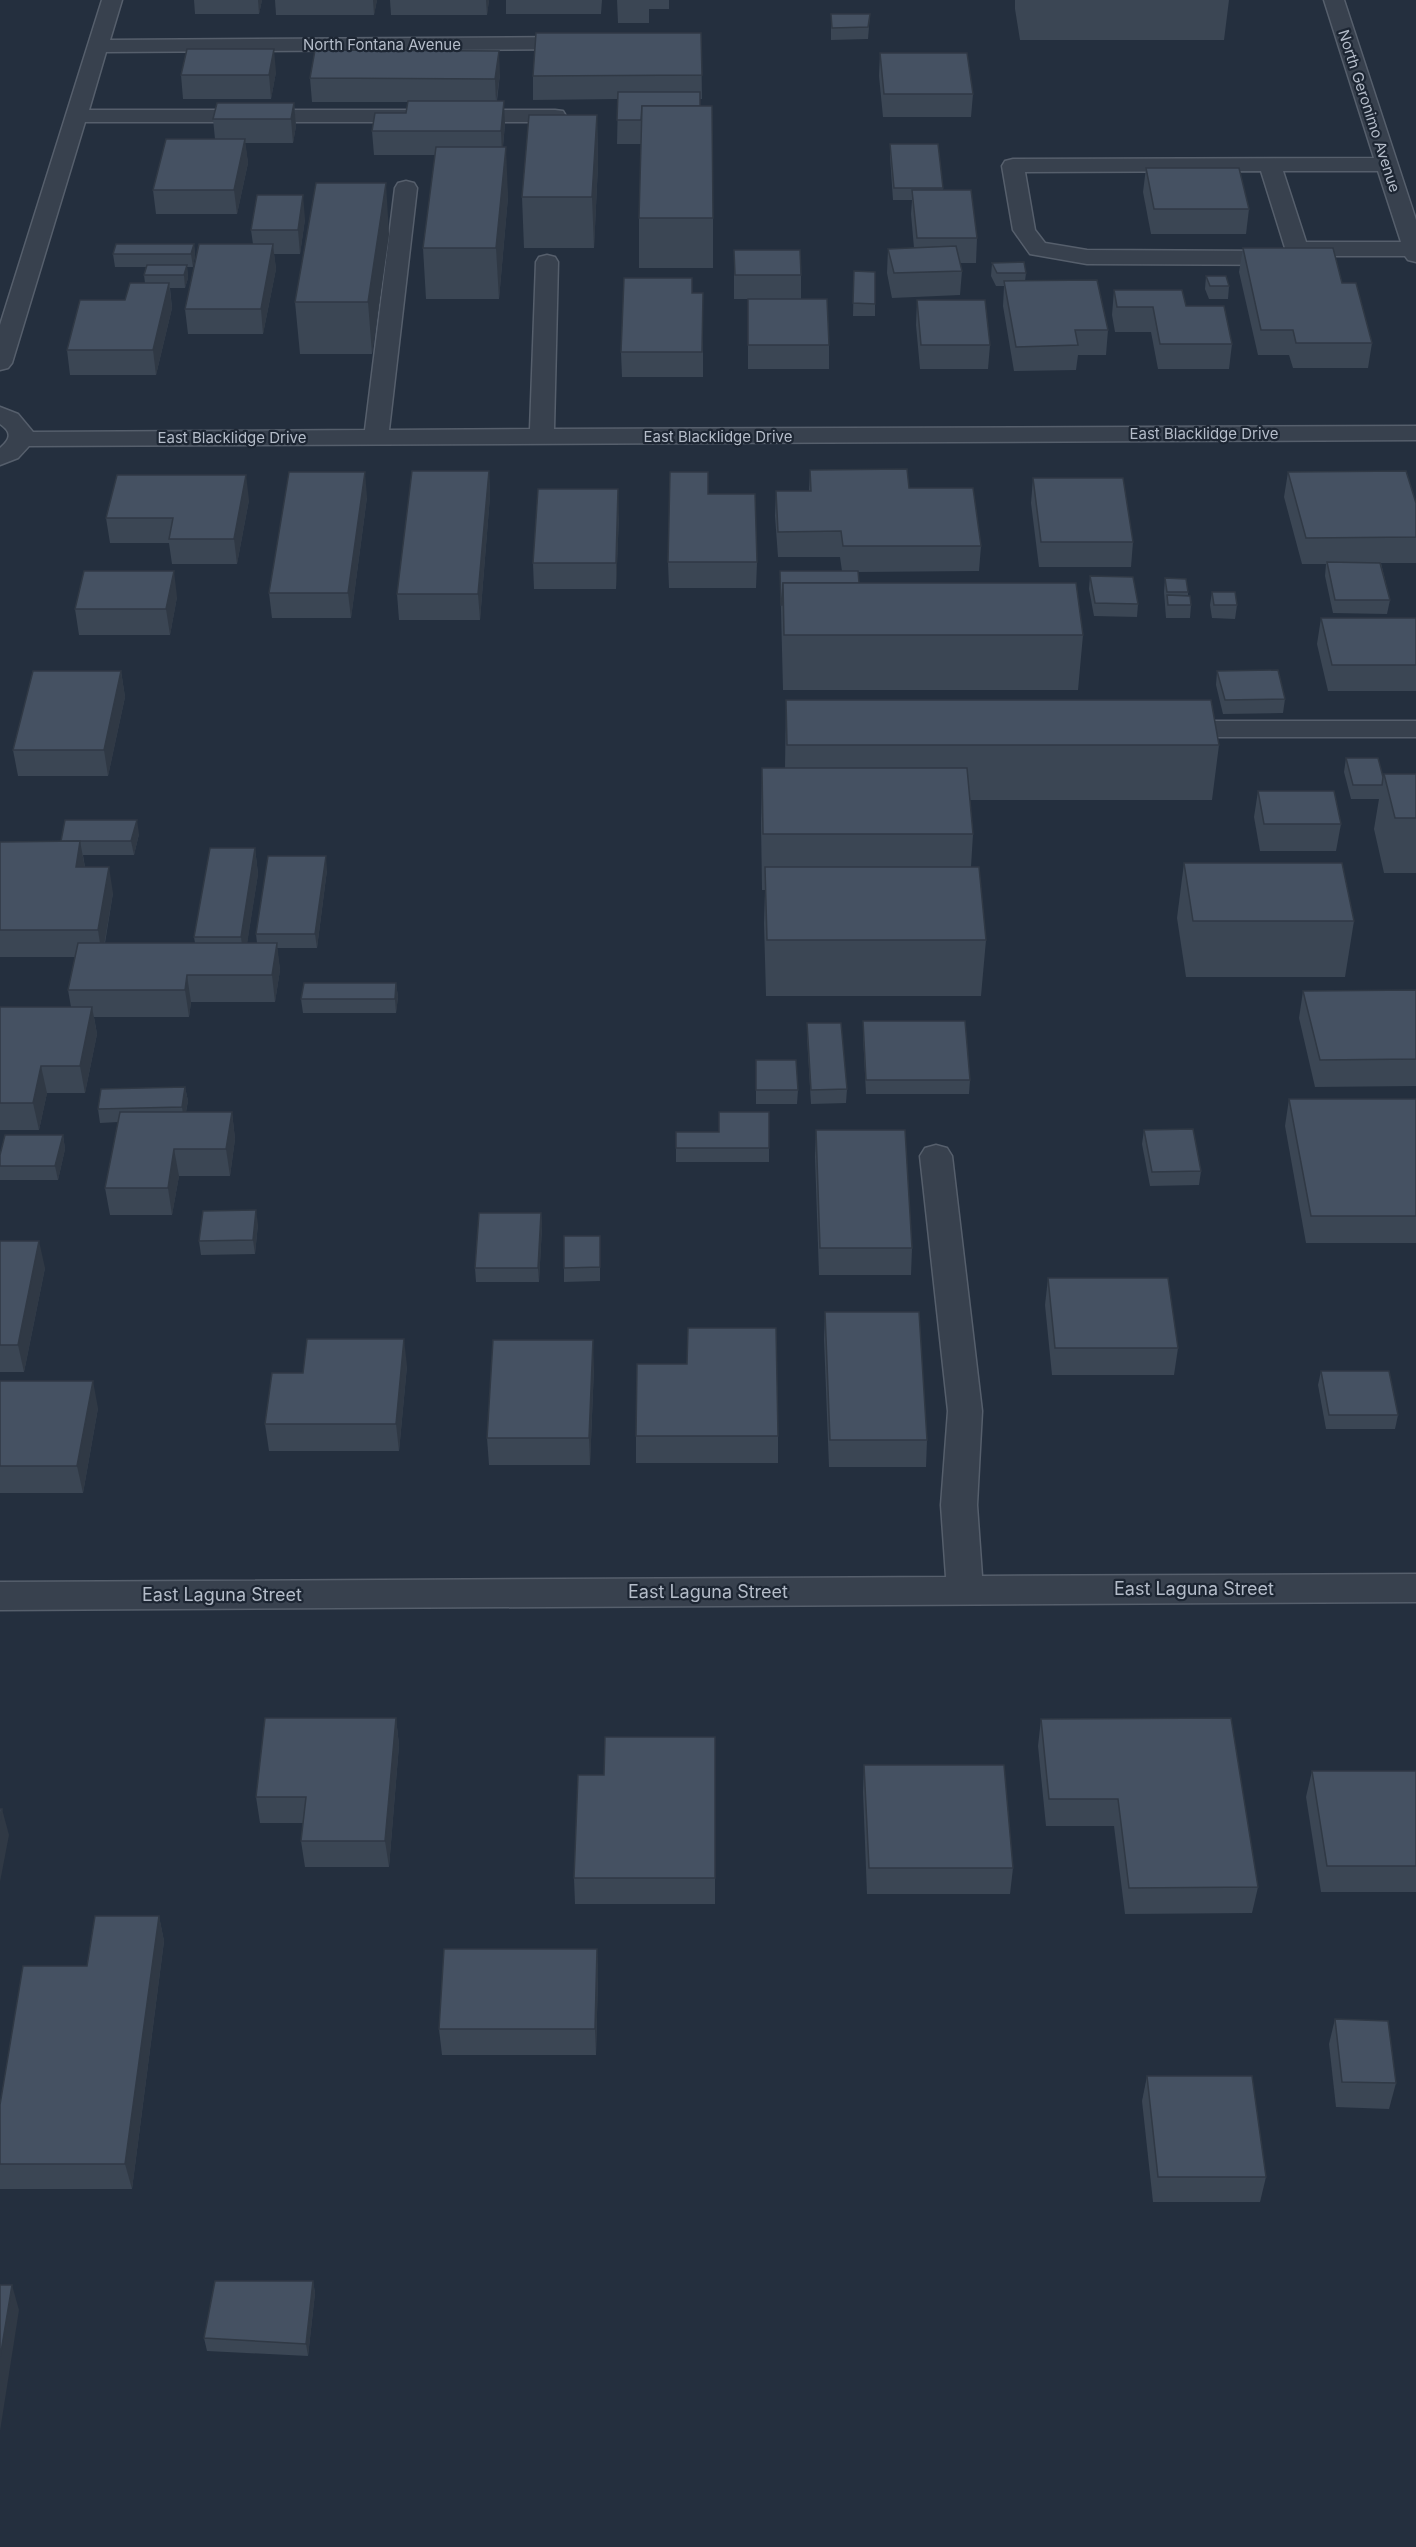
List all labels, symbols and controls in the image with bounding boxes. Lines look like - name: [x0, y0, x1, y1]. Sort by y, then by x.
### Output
- street label: North Geronimo Avenue: [1334, 27, 1405, 195]
- street label: North Fontana Avenue: [303, 35, 461, 54]
- street label: East Blacklidge Drive: [1130, 424, 1279, 443]
- street label: East Blacklidge Drive: [644, 427, 793, 446]
- street label: East Blacklidge Drive: [158, 428, 307, 447]
- street label: East Laguna Street: [1114, 1578, 1274, 1599]
- street label: East Laguna Street: [628, 1581, 788, 1602]
- street label: East Laguna Street: [142, 1584, 302, 1605]

